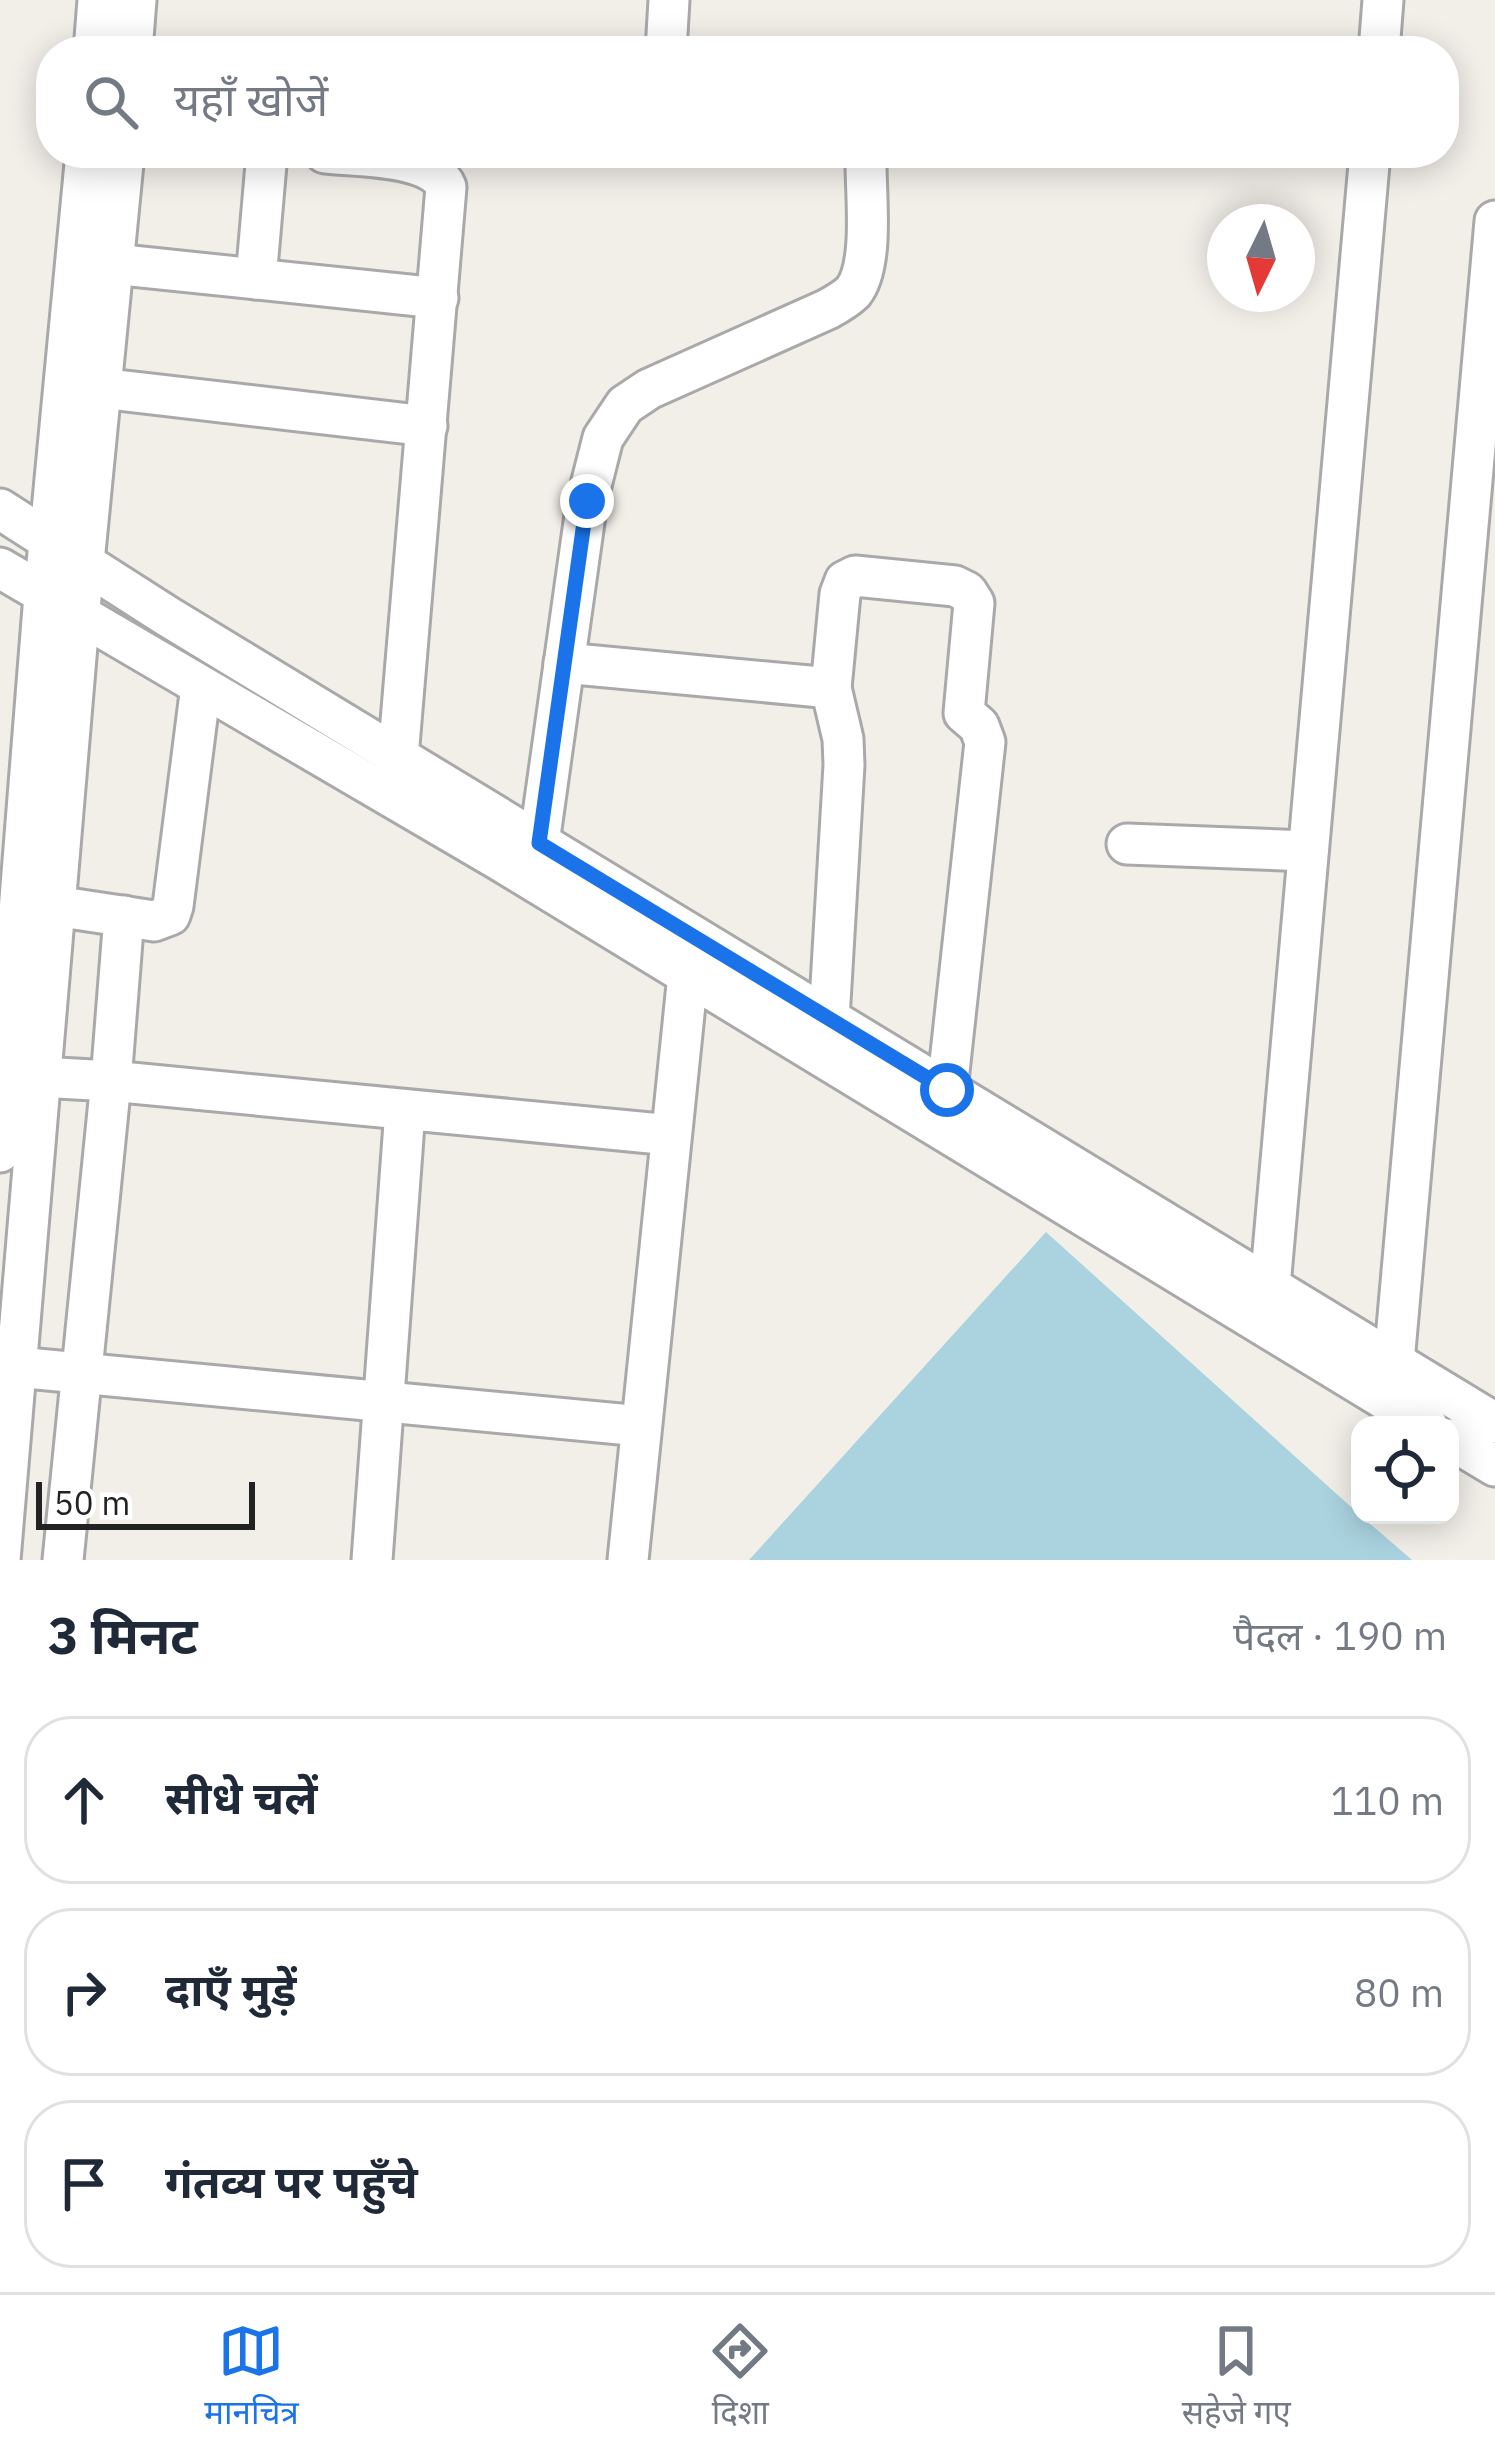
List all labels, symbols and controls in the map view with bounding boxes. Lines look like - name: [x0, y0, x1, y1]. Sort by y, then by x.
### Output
- search box: [36, 36, 1459, 168]
- icon: search: [78, 69, 144, 135]
- text: यहाँ खोजें: [174, 70, 328, 128]
- north arrow: [1207, 204, 1315, 312]
- route end: [560, 474, 614, 528]
- route start: [920, 1063, 974, 1117]
- map controls: [1351, 1416, 1459, 1524]
- button: locate: [1351, 1416, 1459, 1524]
- scale bar: [36, 1476, 255, 1529]
- text: 50 m: [54, 1481, 130, 1524]
- text: 3 मिनट: [48, 1602, 198, 1668]
- text: पैदल · 190 m: [1233, 1610, 1447, 1661]
- icon: ahead: [51, 1767, 117, 1833]
- text: सीधे चलें: [165, 1768, 317, 1826]
- text: 110 m: [1331, 1775, 1444, 1826]
- icon: right: [51, 1959, 117, 2025]
- text: दाएँ मुड़ें: [165, 1960, 296, 2018]
- text: 80 m: [1354, 1967, 1444, 2018]
- icon: arrive: [51, 2151, 117, 2217]
- text: गंतव्य पर पहुँचे: [165, 2152, 418, 2210]
- tab: मानचित्र: [204, 2318, 299, 2437]
- tab: दिशा: [707, 2318, 773, 2437]
- tab: सहेजे गए: [1182, 2318, 1291, 2437]

